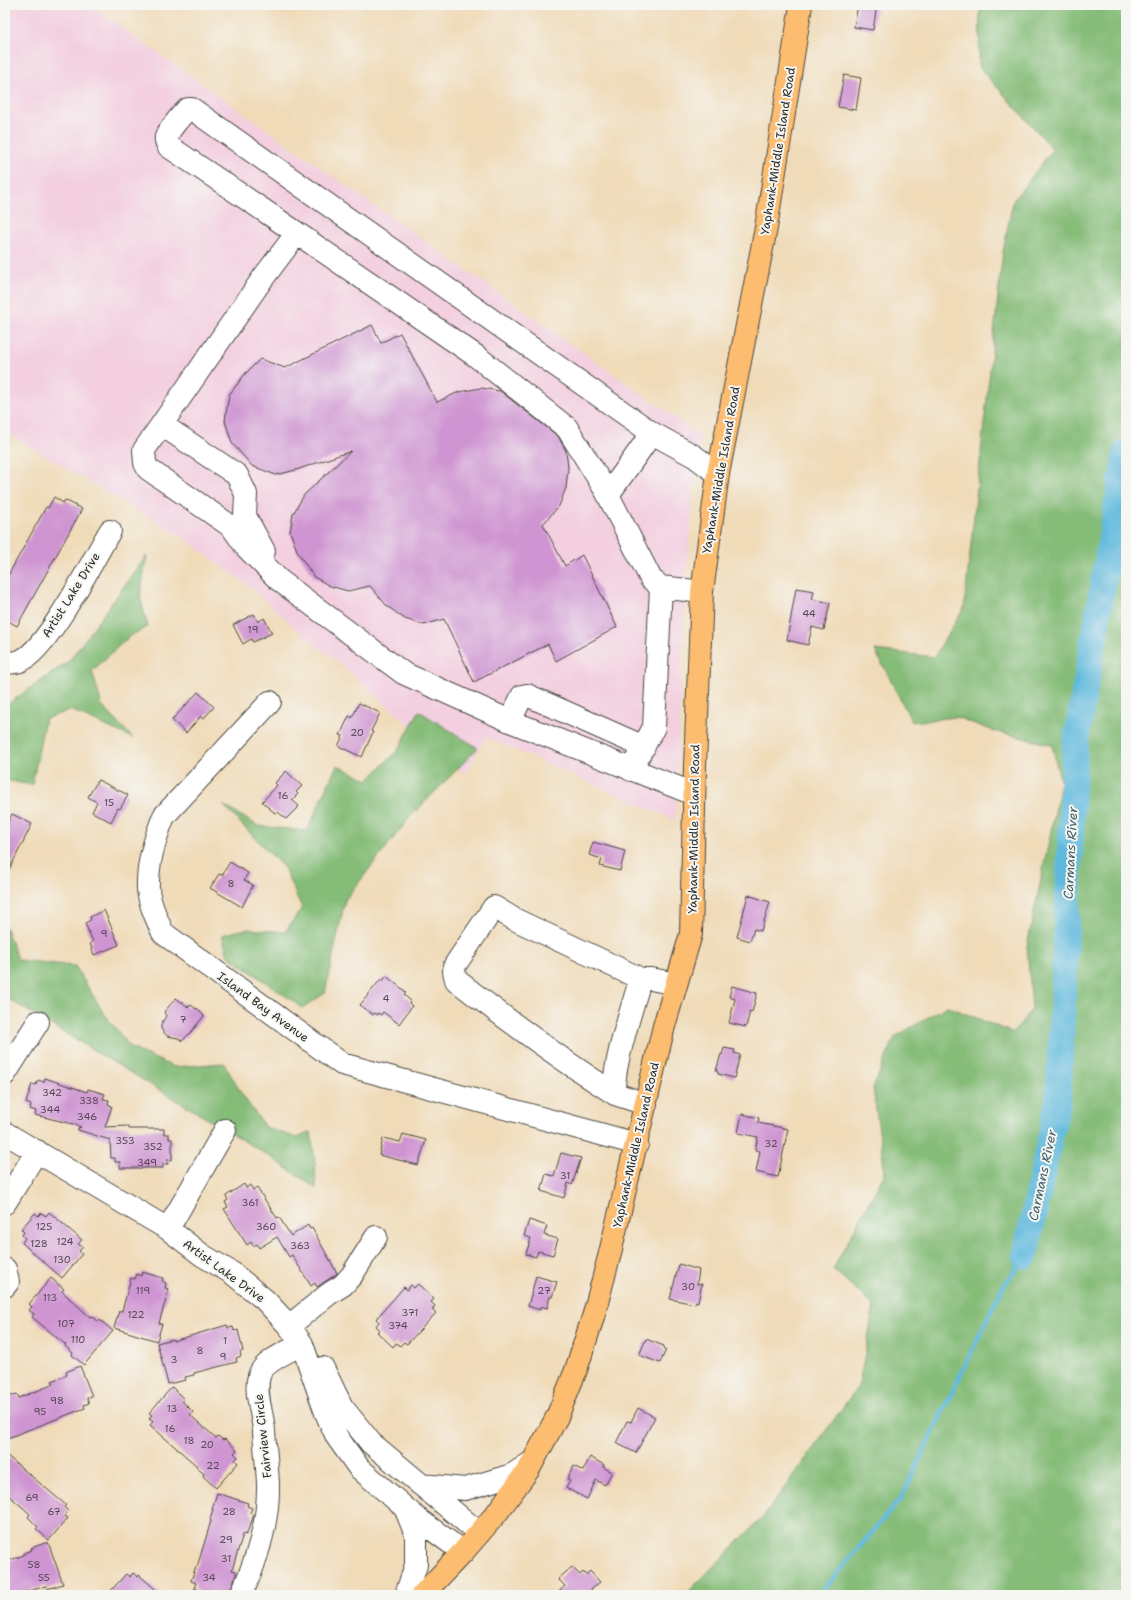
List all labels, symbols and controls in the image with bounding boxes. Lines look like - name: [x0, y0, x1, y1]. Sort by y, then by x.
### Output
- street label: Yaphank-Middle Island Road: [757, 66, 799, 236]
- street label: Yaphank-Middle Island Road: [698, 385, 744, 555]
- street label: Artist Lake Drive: [38, 549, 104, 641]
- house number: 44: [802, 607, 816, 620]
- house number: 19: [248, 623, 258, 636]
- house number: 20: [350, 726, 364, 739]
- street label: Yaphank-Middle Island Road: [685, 744, 703, 914]
- house number: 16: [278, 789, 288, 802]
- house number: 15: [104, 796, 114, 809]
- water label: Carmans River: [1060, 805, 1081, 900]
- house number: 8: [228, 877, 235, 890]
- house number: 9: [101, 927, 108, 940]
- street label: Island Bay Avenue: [214, 968, 312, 1046]
- house number: 4: [383, 992, 390, 1005]
- house number: 7: [180, 1013, 187, 1026]
- street label: Yaphank-Middle Island Road: [609, 1060, 663, 1229]
- house number: 342: [42, 1086, 62, 1099]
- house number: 338: [79, 1094, 99, 1107]
- house number: 344: [40, 1103, 60, 1116]
- house number: 346: [77, 1110, 97, 1123]
- water label: Carmans River: [1025, 1127, 1061, 1222]
- house number: 353: [115, 1134, 135, 1147]
- house number: 32: [764, 1137, 778, 1150]
- house number: 352: [143, 1140, 163, 1153]
- house number: 349: [137, 1156, 157, 1169]
- house number: 31: [560, 1169, 570, 1182]
- house number: 361: [241, 1196, 259, 1209]
- house number: 125: [36, 1220, 52, 1233]
- house number: 360: [256, 1220, 276, 1233]
- house number: 124: [56, 1235, 74, 1248]
- street label: Artist Lake Drive: [180, 1236, 268, 1306]
- house number: 128: [30, 1237, 48, 1250]
- house number: 363: [290, 1239, 310, 1252]
- house number: 130: [53, 1253, 71, 1266]
- house number: 30: [681, 1280, 695, 1293]
- house number: 119: [136, 1284, 150, 1297]
- house number: 27: [537, 1284, 551, 1297]
- house number: 113: [43, 1291, 57, 1304]
- house number: 371: [402, 1306, 418, 1319]
- house number: 122: [127, 1308, 145, 1321]
- house number: 107: [57, 1317, 75, 1330]
- house number: 374: [388, 1319, 408, 1332]
- house number: 110: [71, 1333, 85, 1346]
- house number: 1: [223, 1334, 227, 1347]
- house number: 8: [197, 1344, 204, 1357]
- house number: 9: [220, 1350, 227, 1363]
- house number: 3: [171, 1353, 178, 1366]
- street label: Fairview Circle: [251, 1393, 275, 1479]
- house number: 98: [50, 1394, 64, 1407]
- house number: 13: [167, 1402, 177, 1415]
- house number: 95: [34, 1405, 46, 1418]
- house number: 16: [165, 1422, 175, 1435]
- house number: 18: [183, 1434, 195, 1447]
- house number: 20: [200, 1438, 214, 1451]
- house number: 22: [206, 1459, 220, 1472]
- house number: 69: [25, 1491, 39, 1504]
- house number: 67: [48, 1505, 60, 1518]
- house number: 28: [222, 1505, 236, 1518]
- house number: 29: [219, 1533, 233, 1546]
- house number: 31: [221, 1552, 231, 1565]
- house number: 58: [28, 1558, 40, 1571]
- house number: 55: [38, 1571, 50, 1584]
- house number: 34: [202, 1571, 216, 1584]

